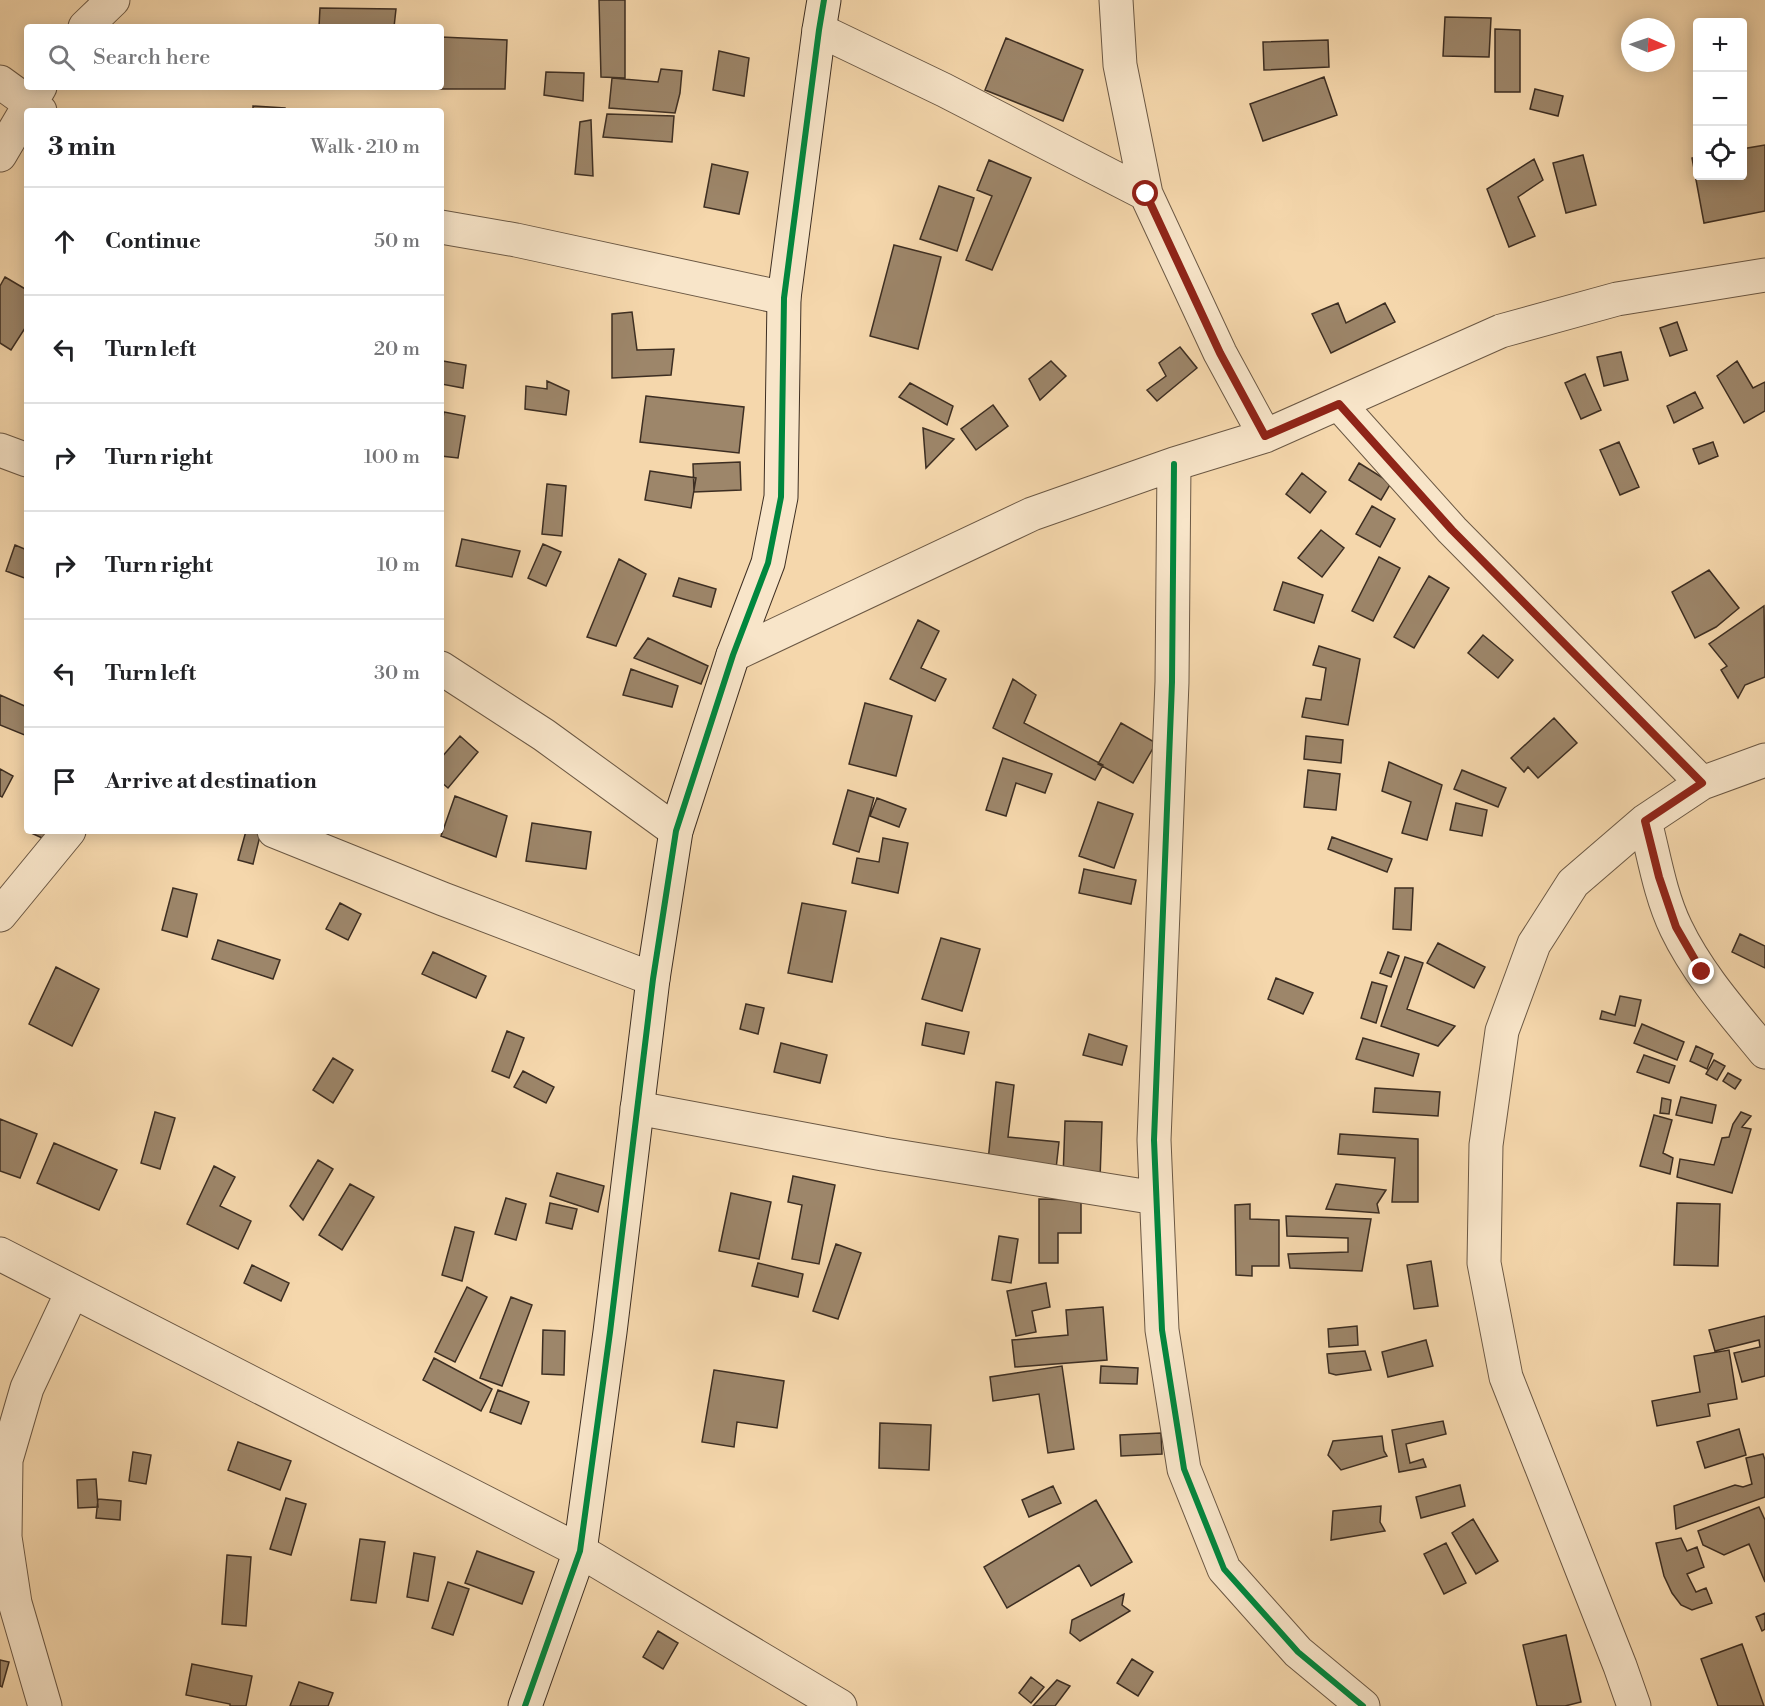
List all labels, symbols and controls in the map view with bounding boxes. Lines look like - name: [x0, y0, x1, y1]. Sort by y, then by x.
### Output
- north arrow: [1621, 18, 1675, 72]
- map controls: [1693, 18, 1747, 180]
- button: +: [1693, 18, 1747, 72]
- search box: [24, 24, 444, 90]
- icon: search: [45, 41, 78, 74]
- text: Search here: [93, 44, 210, 71]
- button: −: [1693, 72, 1747, 126]
- button: locate: [1693, 126, 1747, 180]
- text: 3 min: [48, 131, 116, 163]
- text: Walk · 210 m: [311, 135, 420, 160]
- route start: [1132, 180, 1158, 206]
- icon: ahead: [48, 225, 81, 258]
- text: Continue: [105, 228, 201, 255]
- text: 50 m: [374, 229, 420, 254]
- icon: left: [48, 333, 81, 366]
- text: Turn left: [105, 336, 196, 363]
- text: 20 m: [374, 337, 420, 362]
- icon: right: [48, 441, 81, 474]
- text: Turn right: [105, 444, 213, 471]
- text: 100 m: [364, 445, 420, 470]
- icon: right: [48, 549, 81, 582]
- text: Turn right: [105, 552, 213, 579]
- text: 10 m: [377, 553, 420, 578]
- icon: left: [48, 657, 81, 690]
- text: Turn left: [105, 660, 196, 687]
- text: 30 m: [374, 661, 420, 686]
- icon: arrive: [48, 765, 81, 798]
- text: Arrive at destination: [105, 768, 317, 795]
- route end: [1688, 958, 1714, 984]

